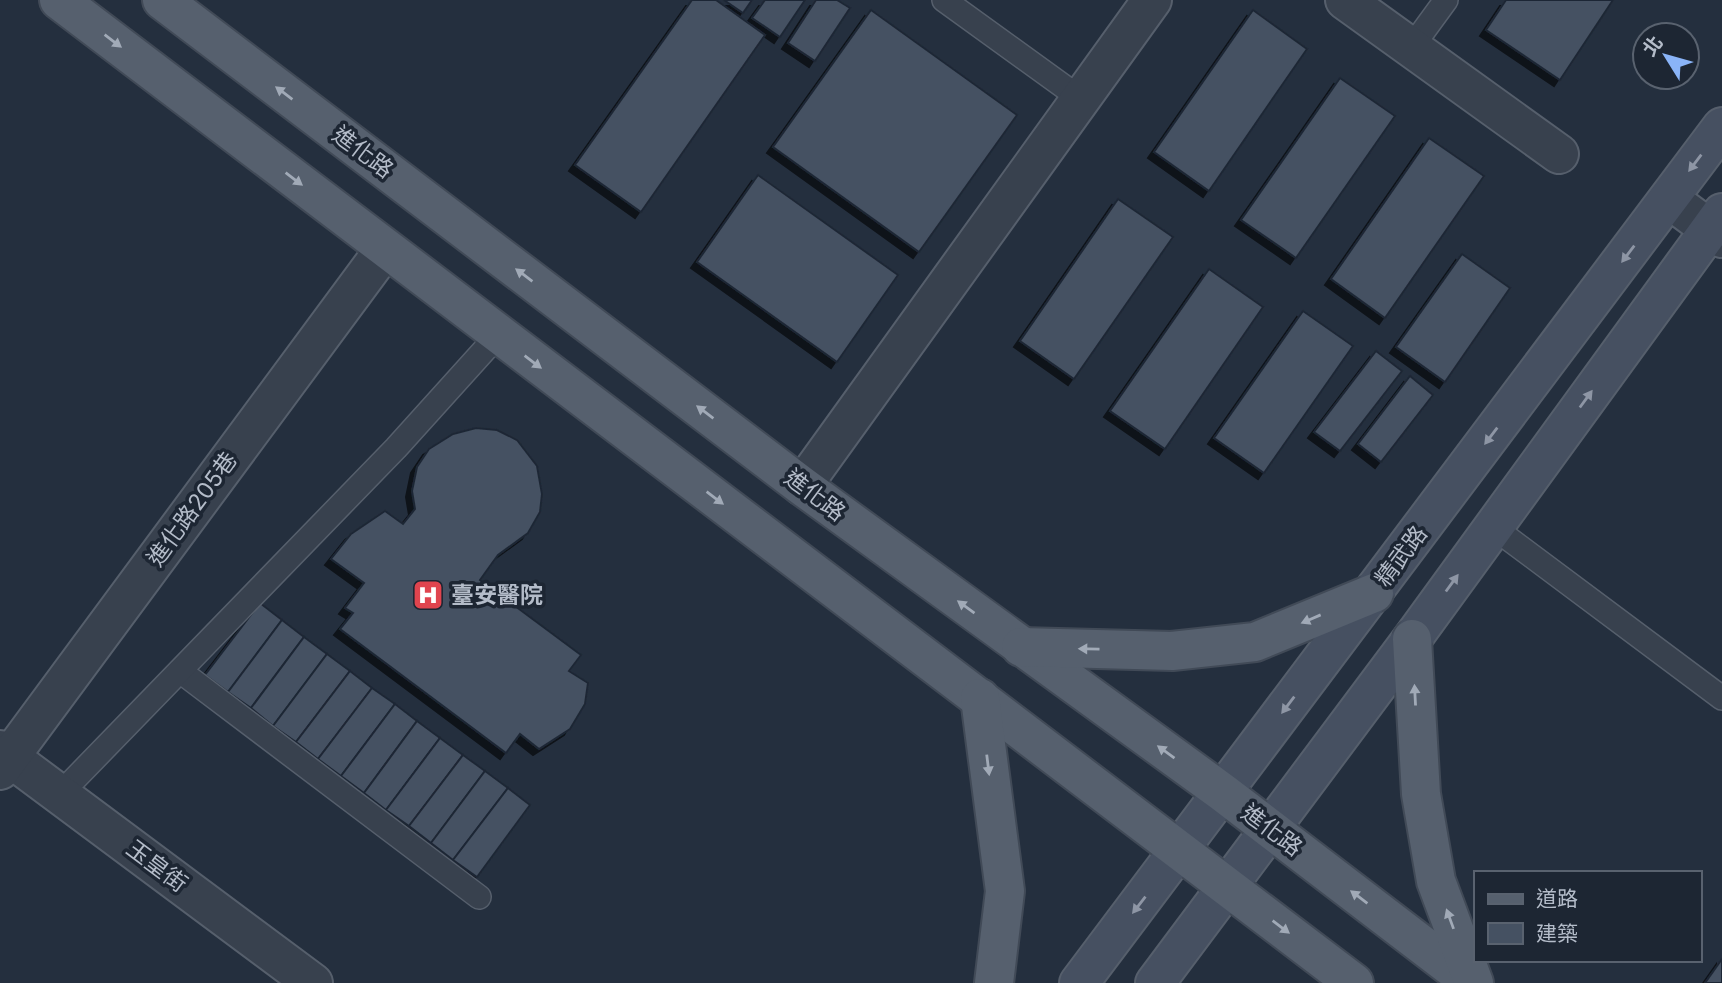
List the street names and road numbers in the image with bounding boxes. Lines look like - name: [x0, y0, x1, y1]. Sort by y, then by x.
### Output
- street label: 進化路: [327, 120, 399, 184]
- street label: 進化路205巷: [141, 446, 243, 572]
- street label: 進化路: [779, 463, 851, 527]
- street label: 精武路: [1369, 520, 1433, 592]
- street label: 進化路: [1236, 798, 1308, 862]
- street label: 玉皇街: [121, 834, 193, 898]

